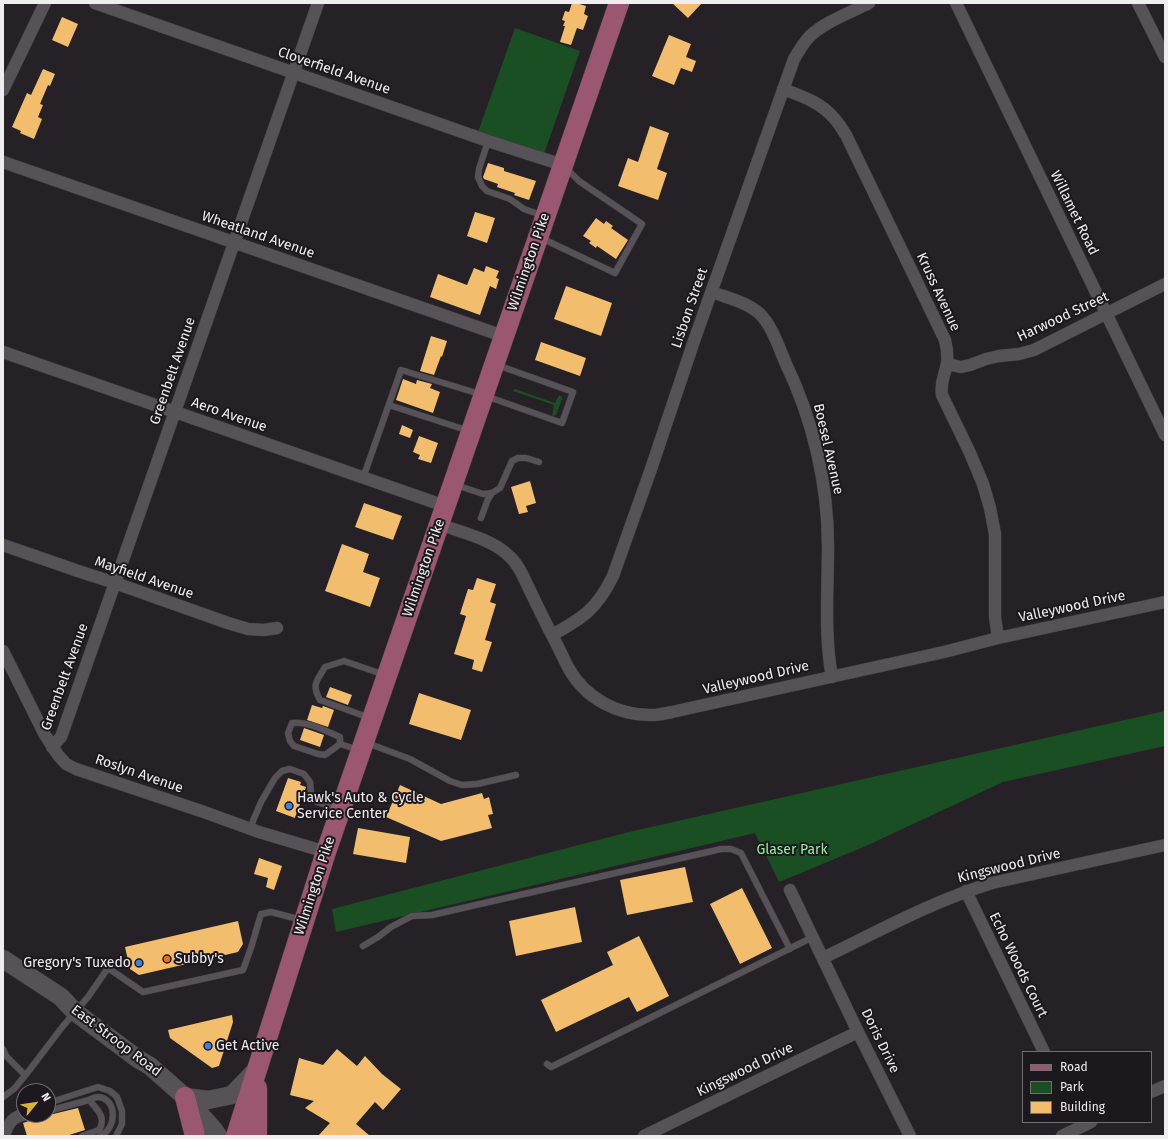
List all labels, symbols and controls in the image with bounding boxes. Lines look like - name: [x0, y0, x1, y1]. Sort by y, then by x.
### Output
- street label: Cloverfield Avenue: [275, 44, 393, 98]
- street label: Willamet Road: [1046, 168, 1102, 258]
- street label: Wheatland Avenue: [199, 208, 317, 262]
- street label: Wilmington Pike: [504, 211, 554, 313]
- street label: Kruss Avenue: [912, 250, 964, 334]
- street label: Lisbon Street: [668, 266, 712, 350]
- street label: Harwood Street: [1015, 288, 1111, 346]
- street label: Greenbelt Avenue: [147, 315, 199, 427]
- street label: Aero Avenue: [189, 394, 269, 436]
- street label: Boesel Avenue: [809, 402, 847, 496]
- street label: Wilmington Pike: [399, 517, 449, 619]
- street label: Mayfield Avenue: [92, 553, 196, 603]
- street label: Valleywood Drive: [1017, 587, 1127, 627]
- street label: Greenbelt Avenue: [38, 621, 92, 733]
- street label: Valleywood Drive: [701, 658, 811, 698]
- street label: Roslyn Avenue: [93, 751, 185, 797]
- place label: Hawk's Auto & Cycle Service Center: [297, 790, 424, 822]
- marker: Hawk's Auto & Cycle Service Center: [284, 801, 294, 811]
- street label: Wilmington Pike: [291, 835, 339, 937]
- park label: Glaser Park: [756, 842, 828, 858]
- street label: Kingswood Drive: [956, 845, 1062, 887]
- street label: Echo Woods Court: [985, 910, 1051, 1020]
- place label: Subby's: [175, 951, 224, 967]
- marker: Subby's: [162, 954, 172, 964]
- place label: Gregory's Tuxedo: [23, 955, 131, 971]
- marker: Gregory's Tuxedo: [134, 958, 144, 968]
- street label: East Stroop Road: [68, 1002, 164, 1080]
- street label: Doris Drive: [857, 1006, 903, 1076]
- place label: Get Active: [216, 1038, 279, 1054]
- street label: Kingswood Drive: [694, 1039, 796, 1101]
- marker: Get Active: [203, 1041, 213, 1051]
- legend: [1022, 1051, 1152, 1123]
- text: Road: [1060, 1060, 1088, 1074]
- text: Park: [1060, 1080, 1084, 1094]
- north arrow: [16, 1083, 56, 1123]
- text: N: [39, 1091, 53, 1104]
- text: Building: [1060, 1100, 1105, 1114]

